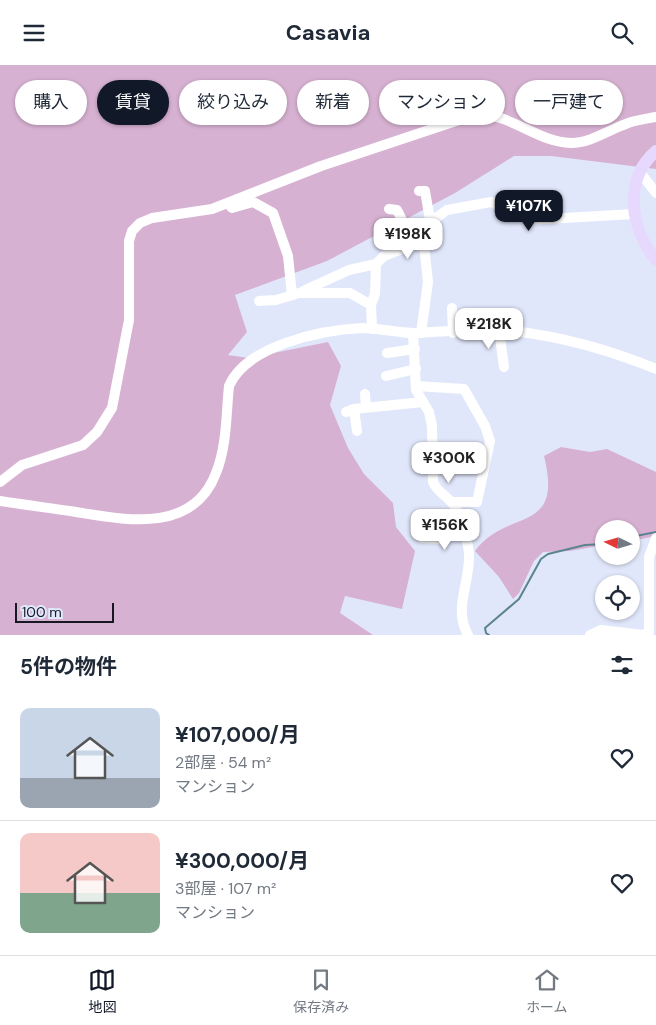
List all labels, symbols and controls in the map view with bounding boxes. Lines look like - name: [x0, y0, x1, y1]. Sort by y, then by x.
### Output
- text: Casavia: [286, 18, 370, 47]
- icon: menu: [20, 19, 48, 47]
- icon: search: [608, 19, 636, 47]
- chip: 購入: [15, 80, 87, 125]
- chip: 賃貸: [97, 80, 169, 125]
- chip: 絞り込み: [179, 80, 287, 125]
- chip: 新着: [297, 80, 369, 125]
- chip: マンション: [379, 80, 505, 125]
- chip: 一戸建て: [515, 80, 623, 125]
- pin: ¥107K: [494, 189, 564, 232]
- text: ¥107K: [506, 195, 552, 216]
- pin: ¥198K: [373, 217, 443, 260]
- text: ¥198K: [385, 223, 431, 244]
- pin: ¥218K: [454, 307, 524, 350]
- text: ¥218K: [466, 313, 512, 334]
- pin: ¥300K: [414, 441, 484, 484]
- text: ¥300K: [422, 447, 476, 468]
- pin: ¥156K: [410, 509, 480, 551]
- text: ¥156K: [422, 514, 468, 535]
- north arrow: [595, 520, 640, 565]
- map controls: [595, 520, 640, 620]
- button: locate: [595, 575, 640, 620]
- scale bar: [15, 600, 114, 623]
- text: 100 m: [22, 603, 62, 621]
- icon: filters: [608, 651, 636, 679]
- text: 5件の物件: [20, 653, 117, 681]
- text: ¥107,000/月: [175, 721, 300, 749]
- icon: home: [60, 728, 120, 788]
- icon: heart: [608, 744, 636, 772]
- text: 2部屋 · 54 m²: [175, 752, 271, 773]
- text: マンション: [175, 776, 255, 797]
- text: ¥300,000/月: [175, 847, 309, 875]
- icon: home: [60, 853, 120, 913]
- icon: heart: [608, 869, 636, 897]
- text: 3部屋 · 107 m²: [175, 878, 276, 899]
- text: マンション: [175, 902, 255, 923]
- tab: 地図: [88, 966, 116, 1016]
- tab: 保存済み: [293, 966, 349, 1016]
- tab: ホーム: [526, 966, 568, 1016]

